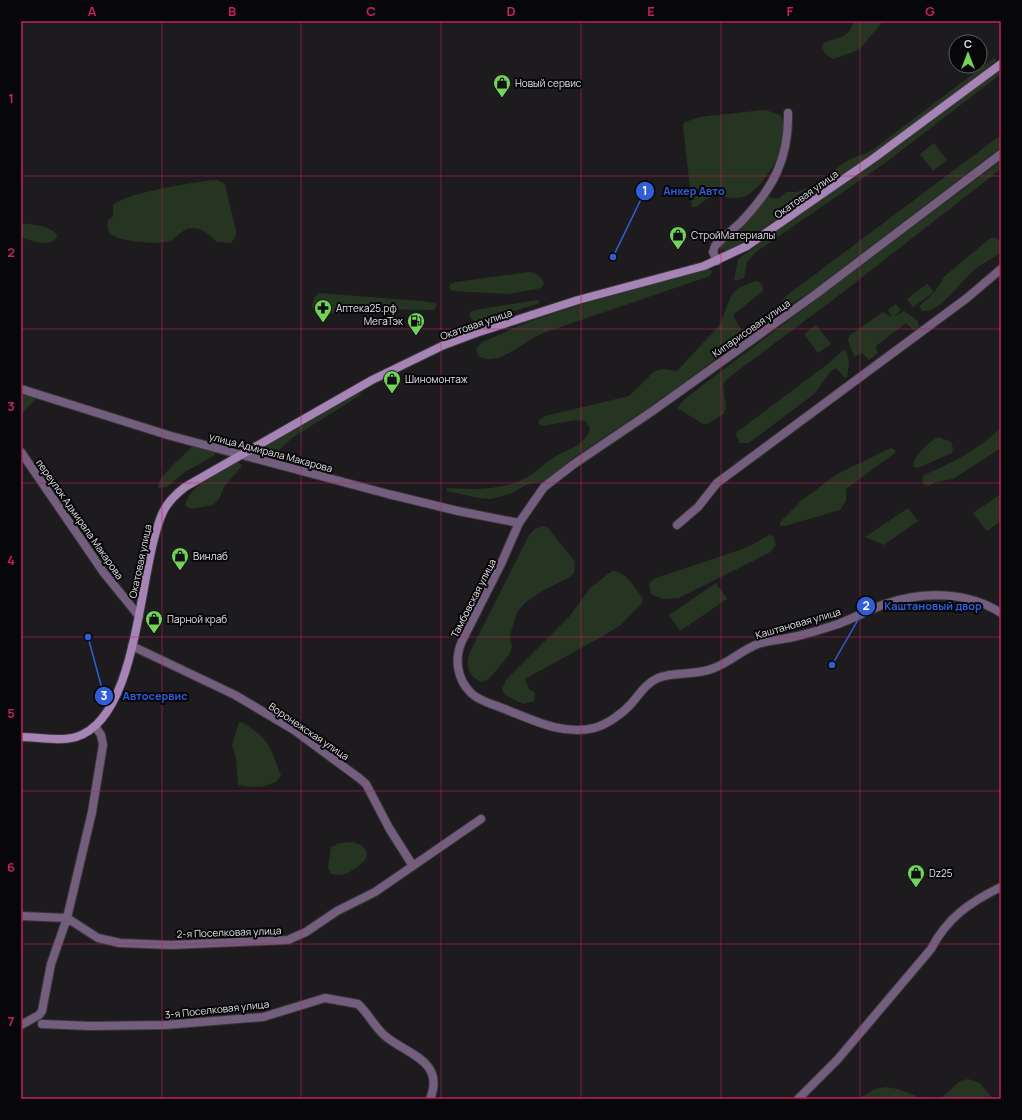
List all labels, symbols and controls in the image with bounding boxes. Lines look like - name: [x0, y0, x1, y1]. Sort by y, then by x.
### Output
- text: A: [88, 2, 97, 20]
- text: B: [228, 2, 236, 20]
- text: C: [366, 2, 376, 20]
- text: D: [506, 2, 516, 20]
- text: E: [647, 2, 655, 20]
- text: F: [787, 2, 794, 20]
- text: G: [925, 2, 935, 20]
- north arrow: [948, 34, 988, 74]
- text: С: [964, 36, 972, 51]
- shop icon: Новый сервис: [492, 73, 512, 98]
- place label: Новый сервис: [515, 76, 582, 90]
- text: 1: [8, 89, 14, 107]
- street label: Окатовая улица: [771, 167, 841, 221]
- callout: Анкер Авто: [635, 180, 733, 203]
- text: 1: [642, 182, 648, 199]
- text: Анкер Авто: [663, 183, 725, 198]
- shop icon: СтройМатериалы: [668, 225, 688, 250]
- place label: СтройМатериалы: [691, 228, 775, 242]
- text: 2: [7, 243, 15, 261]
- street label: Кипарисовая улица: [709, 296, 793, 360]
- pharmacy icon: Аптека25.рф: [313, 298, 333, 323]
- place label: Аптека25.рф: [336, 301, 397, 315]
- street label: Окатовая улица: [438, 305, 514, 343]
- fuel station icon: МегаТэк: [406, 311, 426, 336]
- place label: МегаТэк: [364, 314, 404, 328]
- shop icon: Шиномонтаж: [382, 369, 402, 394]
- place label: Шиномонтаж: [405, 372, 468, 386]
- text: 3: [7, 397, 15, 415]
- street label: улица Адмирала Макарова: [208, 429, 334, 475]
- street label: переулок Адмирала Макарова: [33, 456, 127, 582]
- street label: Окатовая улица: [125, 523, 155, 599]
- shop icon: Винлаб: [170, 546, 190, 571]
- place label: Винлаб: [193, 549, 228, 563]
- text: 4: [7, 551, 15, 569]
- street label: Тамбовская улица: [447, 556, 499, 640]
- callout: Каштановый двор: [856, 594, 990, 617]
- text: 2: [862, 597, 870, 614]
- text: Каштановый двор: [884, 598, 982, 613]
- street label: Каштановая улица: [754, 604, 842, 642]
- shop icon: Парной краб: [144, 609, 164, 634]
- place label: Парной краб: [167, 612, 227, 626]
- callout: Автосервис: [94, 684, 195, 707]
- text: 3: [101, 687, 108, 704]
- text: Автосервис: [123, 688, 187, 703]
- street label: Воронежская улица: [266, 699, 352, 763]
- text: 5: [7, 704, 15, 722]
- text: 6: [7, 858, 15, 876]
- shop icon: Dz25: [906, 863, 926, 888]
- place label: Dz25: [929, 866, 953, 880]
- street label: 2-я Поселковая улица: [176, 923, 282, 941]
- street label: 3-я Поселковая улица: [164, 997, 270, 1021]
- text: 7: [8, 1012, 15, 1030]

